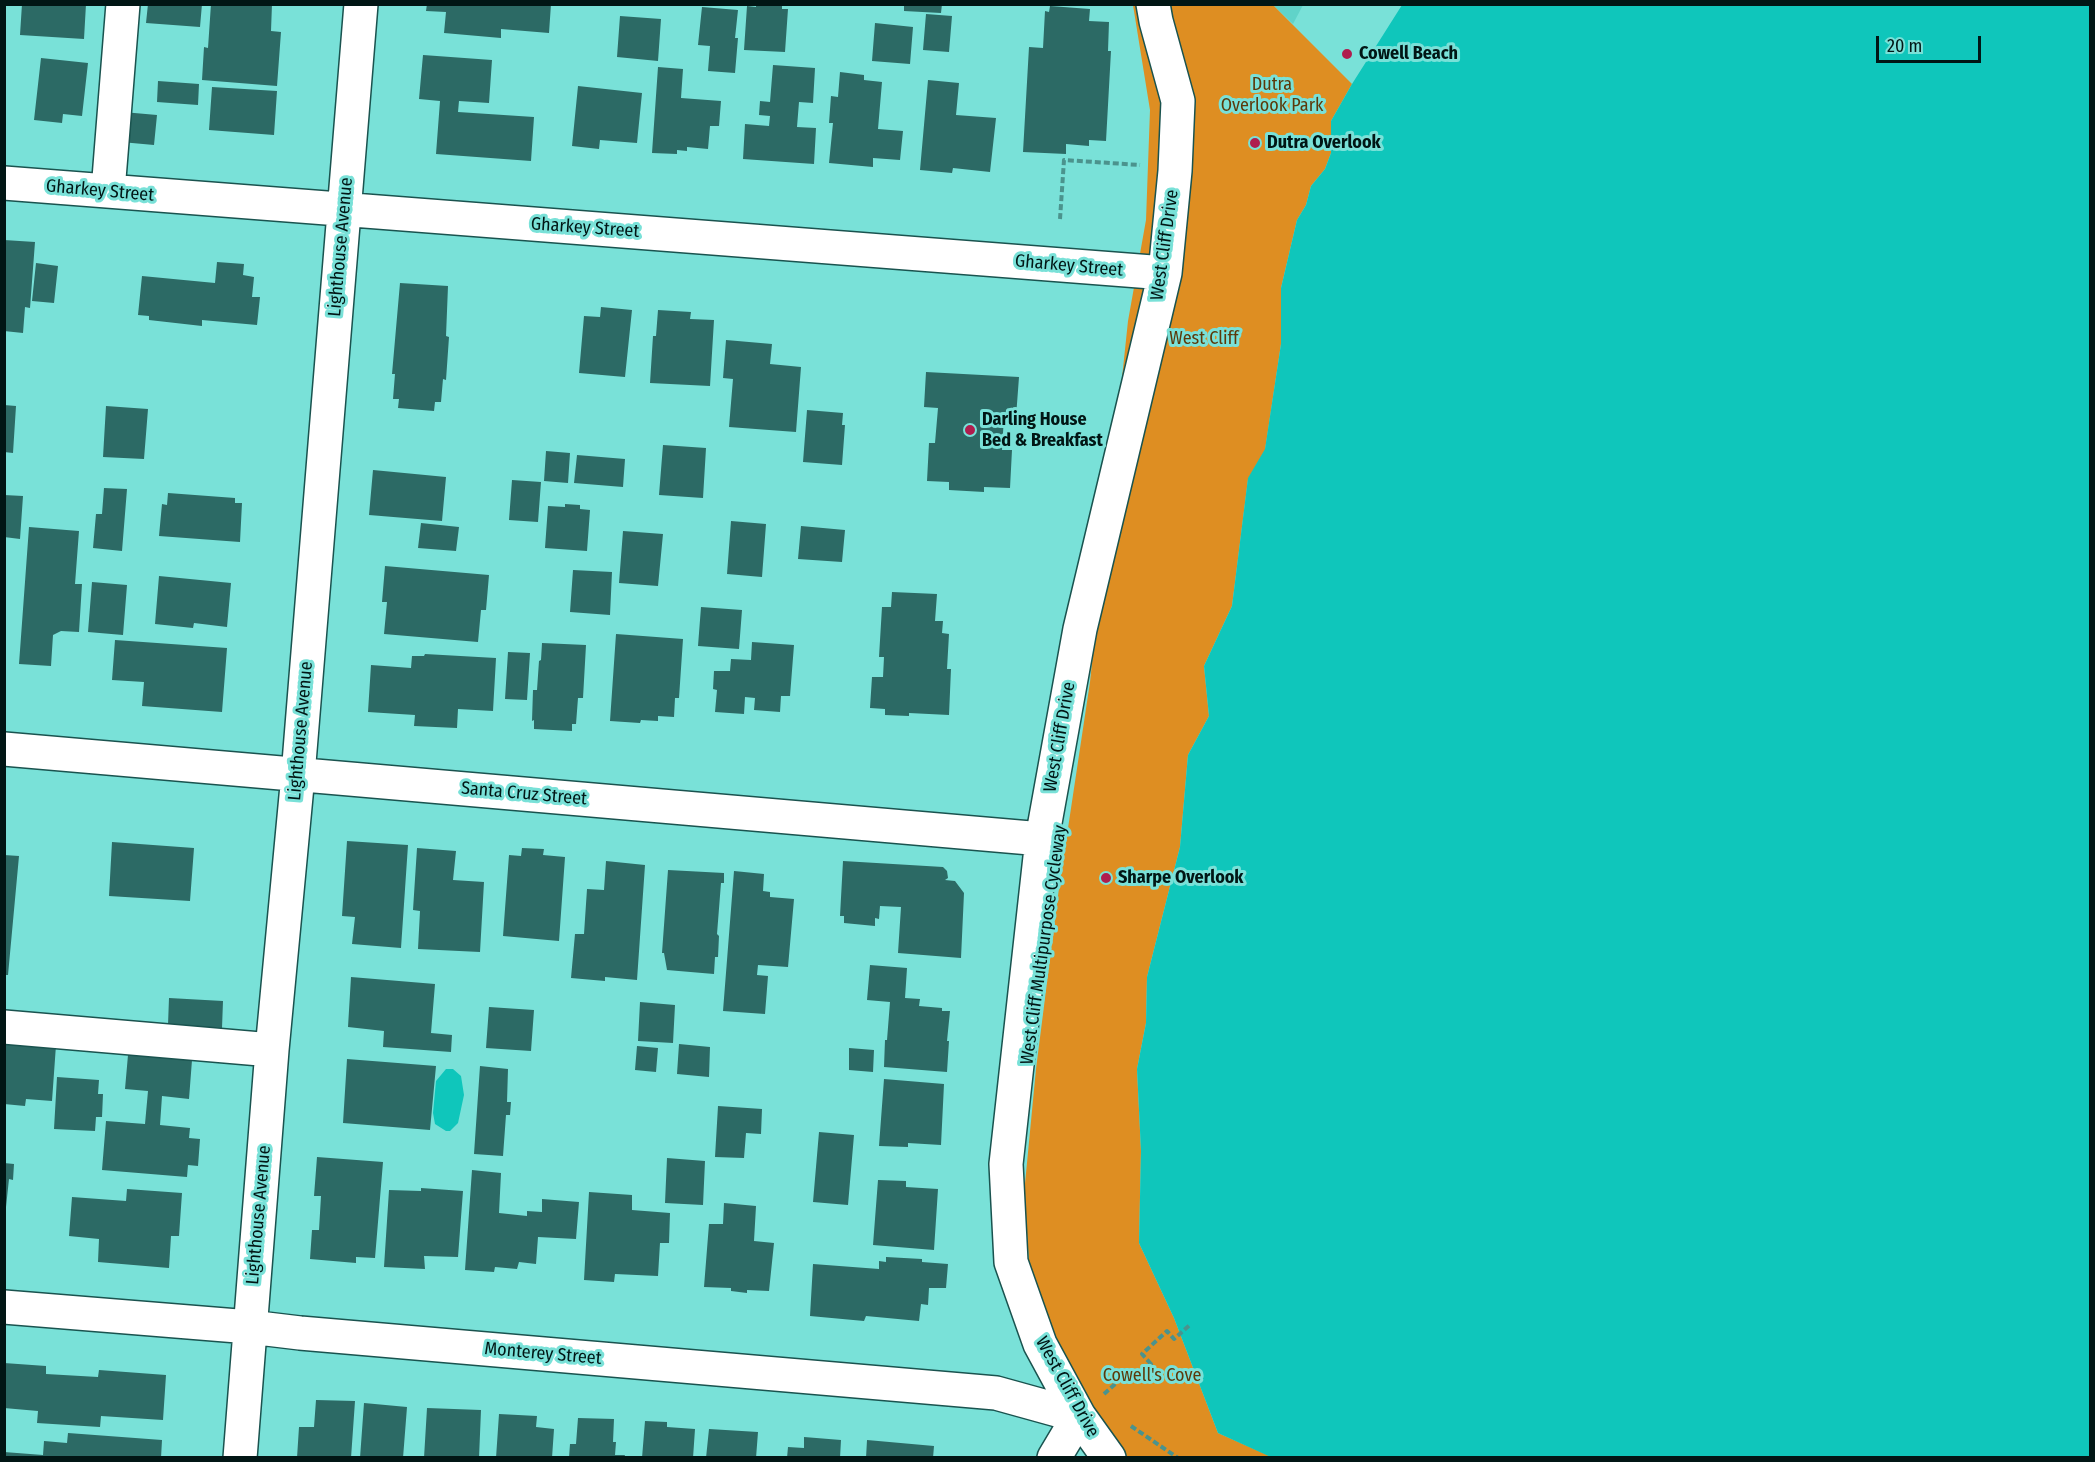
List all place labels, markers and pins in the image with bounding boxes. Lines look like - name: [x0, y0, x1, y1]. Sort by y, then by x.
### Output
- place label: Cowell Beach: [1359, 43, 1458, 65]
- marker: Cowell Beach: [1340, 47, 1354, 61]
- place label: Dutra Overlook: [1267, 132, 1381, 154]
- marker: Dutra Overlook: [1248, 136, 1262, 150]
- place label: Darling House Bed & Breakfast: [982, 409, 1103, 452]
- marker: Darling House Bed & Breakfast: [963, 423, 977, 437]
- place label: Sharpe Overlook: [1118, 867, 1244, 889]
- marker: Sharpe Overlook: [1099, 871, 1113, 885]

